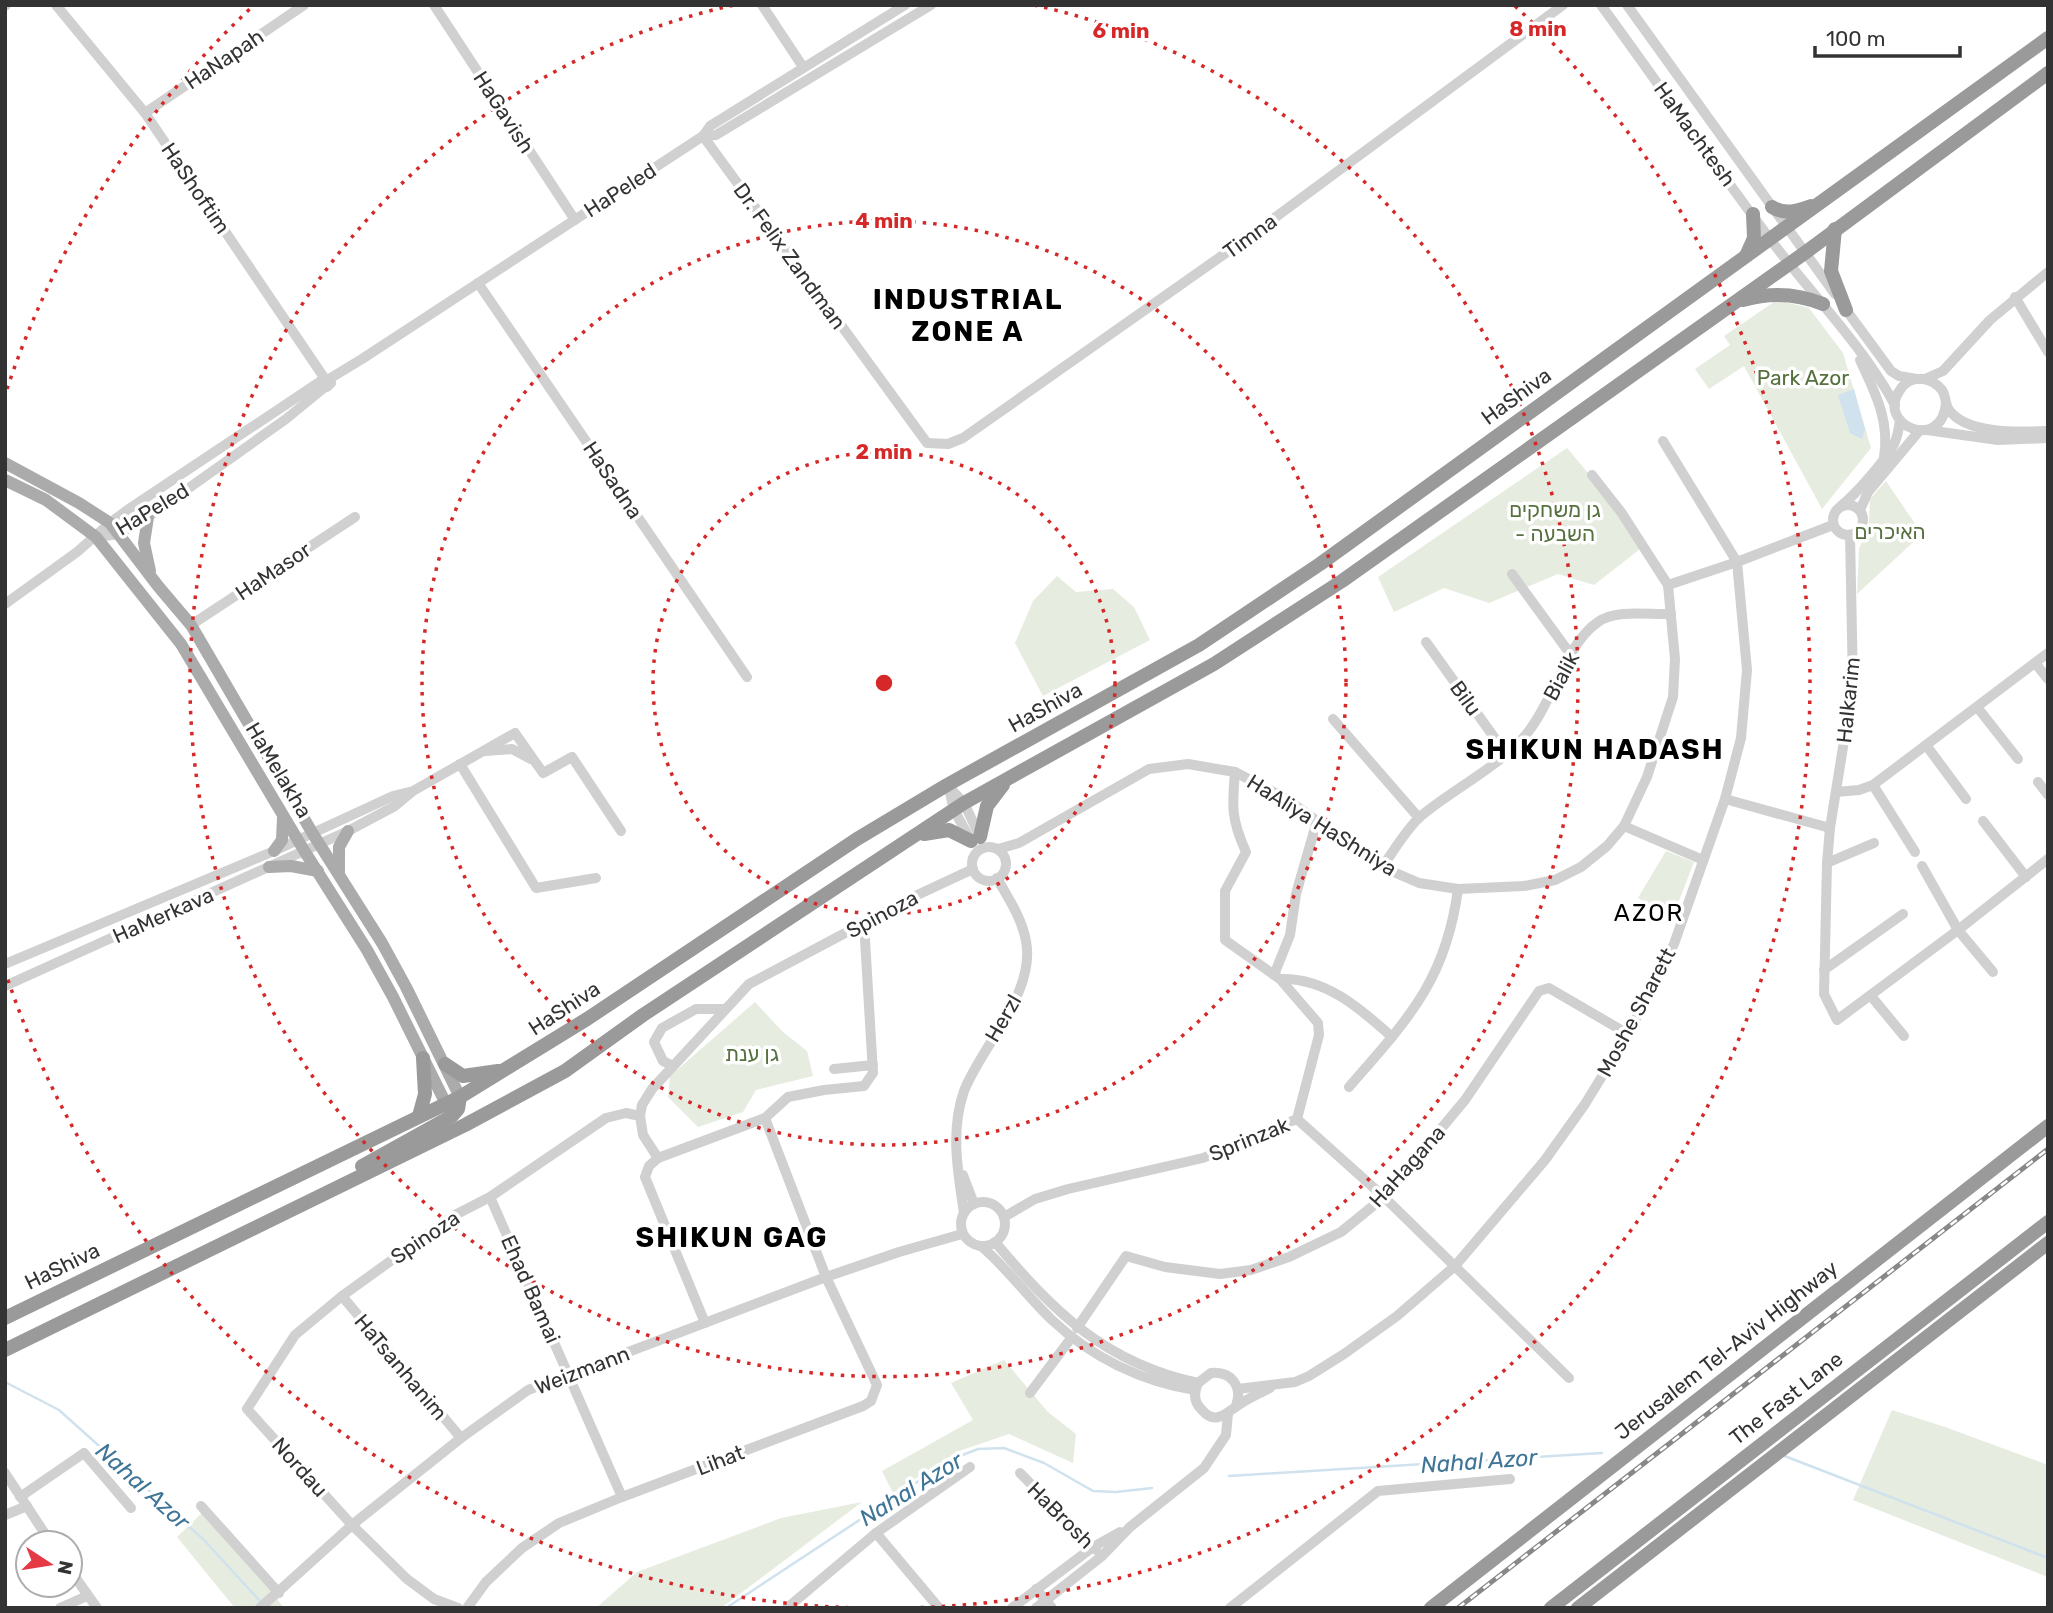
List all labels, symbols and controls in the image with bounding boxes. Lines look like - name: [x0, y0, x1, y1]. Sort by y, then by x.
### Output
- scale bar: [1815, 14, 1960, 58]
- text: 8 min: [1509, 16, 1567, 41]
- text: 6 min: [1093, 18, 1149, 43]
- street label: HaNapah: [180, 24, 268, 94]
- text: 100 m: [1826, 26, 1885, 51]
- street label: HaGavish: [468, 66, 540, 158]
- street label: HaMachtesh: [1649, 77, 1741, 191]
- street label: HaShoftim: [156, 138, 236, 238]
- street label: HaPeled: [579, 157, 661, 223]
- street label: Dr. Felix Zandman: [729, 178, 851, 334]
- text: 4 min: [855, 208, 913, 233]
- street label: Timna: [1218, 208, 1282, 264]
- district label: INDUSTRIAL ZONE A: [873, 283, 1063, 348]
- street label: HaShiva: [1476, 362, 1556, 430]
- park label: Park Azor: [1757, 365, 1849, 390]
- street label: HaSadna: [578, 437, 648, 523]
- text: 2 min: [856, 439, 912, 464]
- street label: HaPeled: [111, 477, 193, 541]
- park label: גן משחקים - השבעה: [1509, 497, 1601, 546]
- park label: האיכרים: [1854, 519, 1926, 544]
- street label: HaMasor: [231, 537, 315, 605]
- street label: Bialik: [1538, 647, 1584, 705]
- street label: HaIkarim: [1831, 656, 1865, 744]
- centre of rings: [872, 671, 896, 695]
- street label: Bilu: [1445, 676, 1487, 720]
- street label: HaShiva: [1004, 677, 1086, 737]
- street label: HaMelakha: [241, 718, 317, 822]
- district label: SHIKUN HADASH: [1465, 733, 1725, 766]
- street label: HaAliya HaShniya: [1243, 769, 1401, 881]
- street label: HaMerkava: [109, 882, 217, 948]
- street label: Spinoza: [842, 885, 922, 943]
- district label: AZOR: [1614, 899, 1684, 927]
- street label: Moshe Sharett: [1592, 943, 1680, 1081]
- street label: HaShiva: [524, 976, 604, 1040]
- street label: Herzl: [980, 990, 1026, 1046]
- park label: גן ענת: [725, 1041, 779, 1066]
- street label: Sprinzak: [1205, 1112, 1293, 1166]
- street label: HaHagana: [1364, 1120, 1450, 1212]
- street label: Spinoza: [386, 1205, 464, 1269]
- district label: SHIKUN GAG: [636, 1221, 828, 1254]
- street label: Ehad Bamai: [496, 1231, 566, 1347]
- street label: HaShiva: [20, 1237, 104, 1295]
- street label: Jerusalem Tel-Aviv Highway: [1610, 1255, 1843, 1445]
- street label: HaTsanhanim: [349, 1309, 453, 1425]
- street label: Weizmann: [531, 1340, 633, 1400]
- street label: The Fast Lane: [1724, 1346, 1848, 1450]
- street label: Nordau: [267, 1432, 333, 1502]
- water label: Nahal Azor: [90, 1437, 197, 1536]
- street label: Lihat: [692, 1439, 748, 1481]
- water label: Nahal Azor: [1420, 1443, 1539, 1479]
- water label: Nahal Azor: [854, 1446, 969, 1532]
- street label: HaBrosh: [1022, 1476, 1100, 1554]
- north arrow: [14, 1529, 84, 1599]
- text: N: [52, 1558, 78, 1577]

